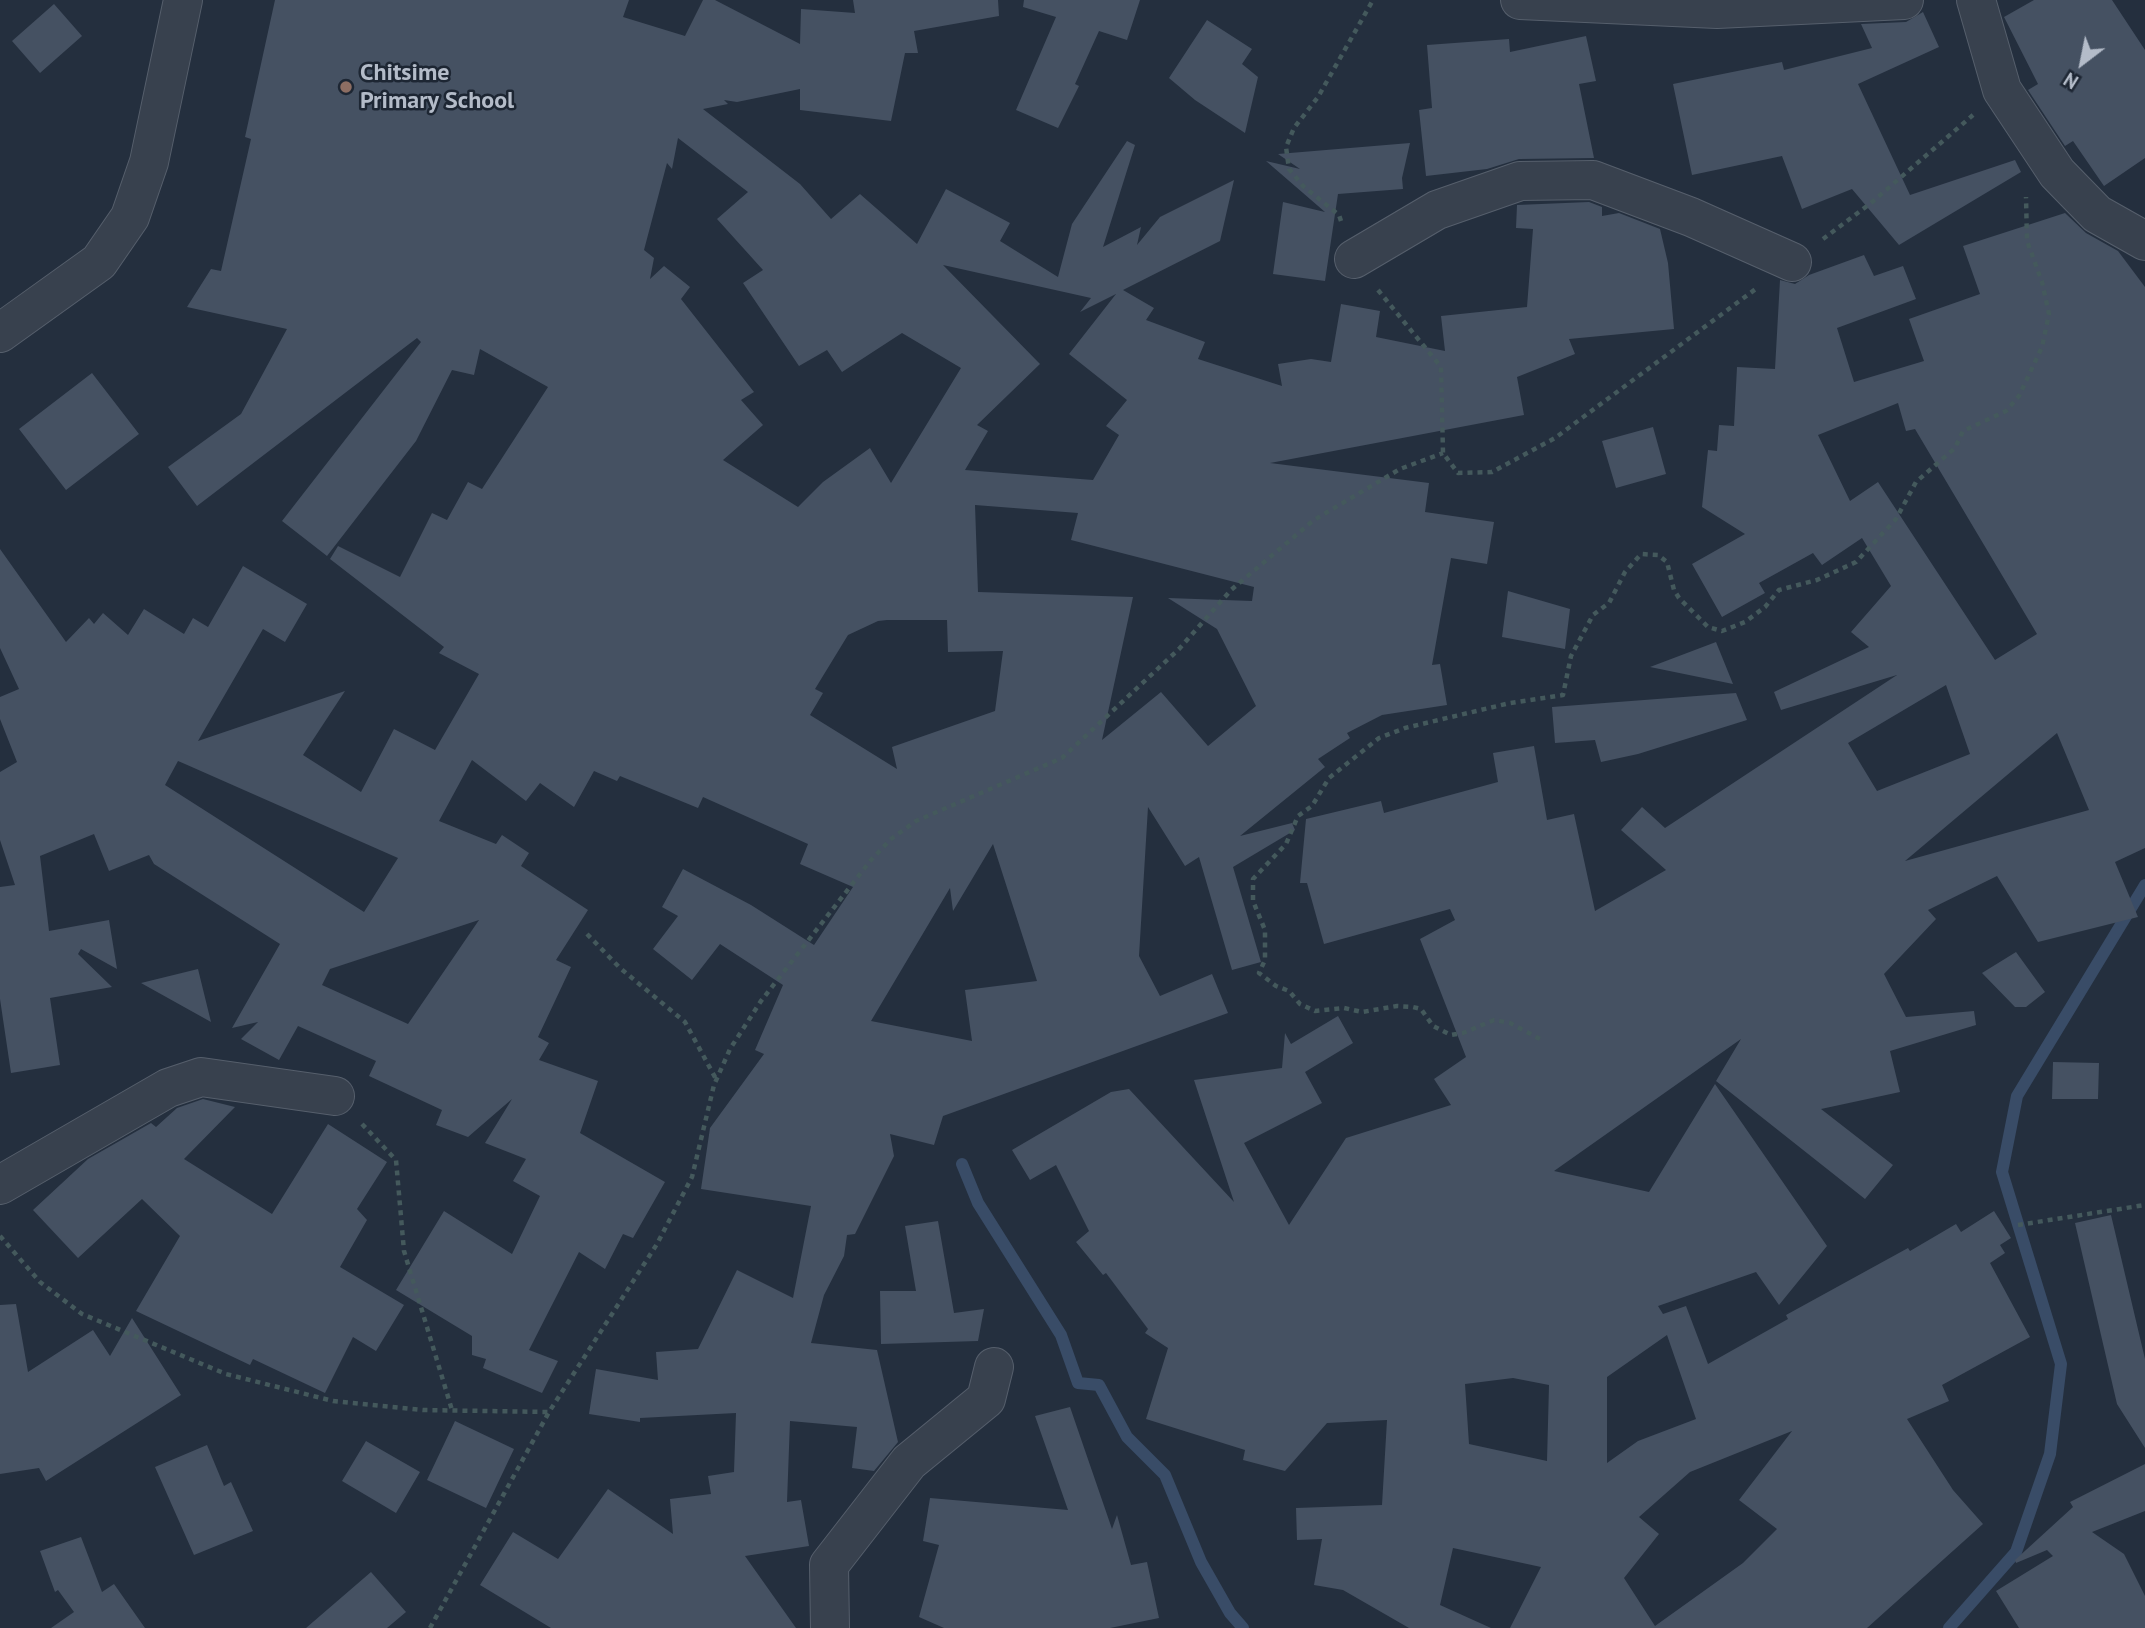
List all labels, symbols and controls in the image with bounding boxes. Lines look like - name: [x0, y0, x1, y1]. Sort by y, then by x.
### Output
- north arrow: [2047, 28, 2117, 98]
- place label: Chitsime Primary School: [360, 59, 514, 115]
- text: N: [2059, 67, 2083, 94]
- marker: Chitsime Primary School: [338, 79, 354, 95]

